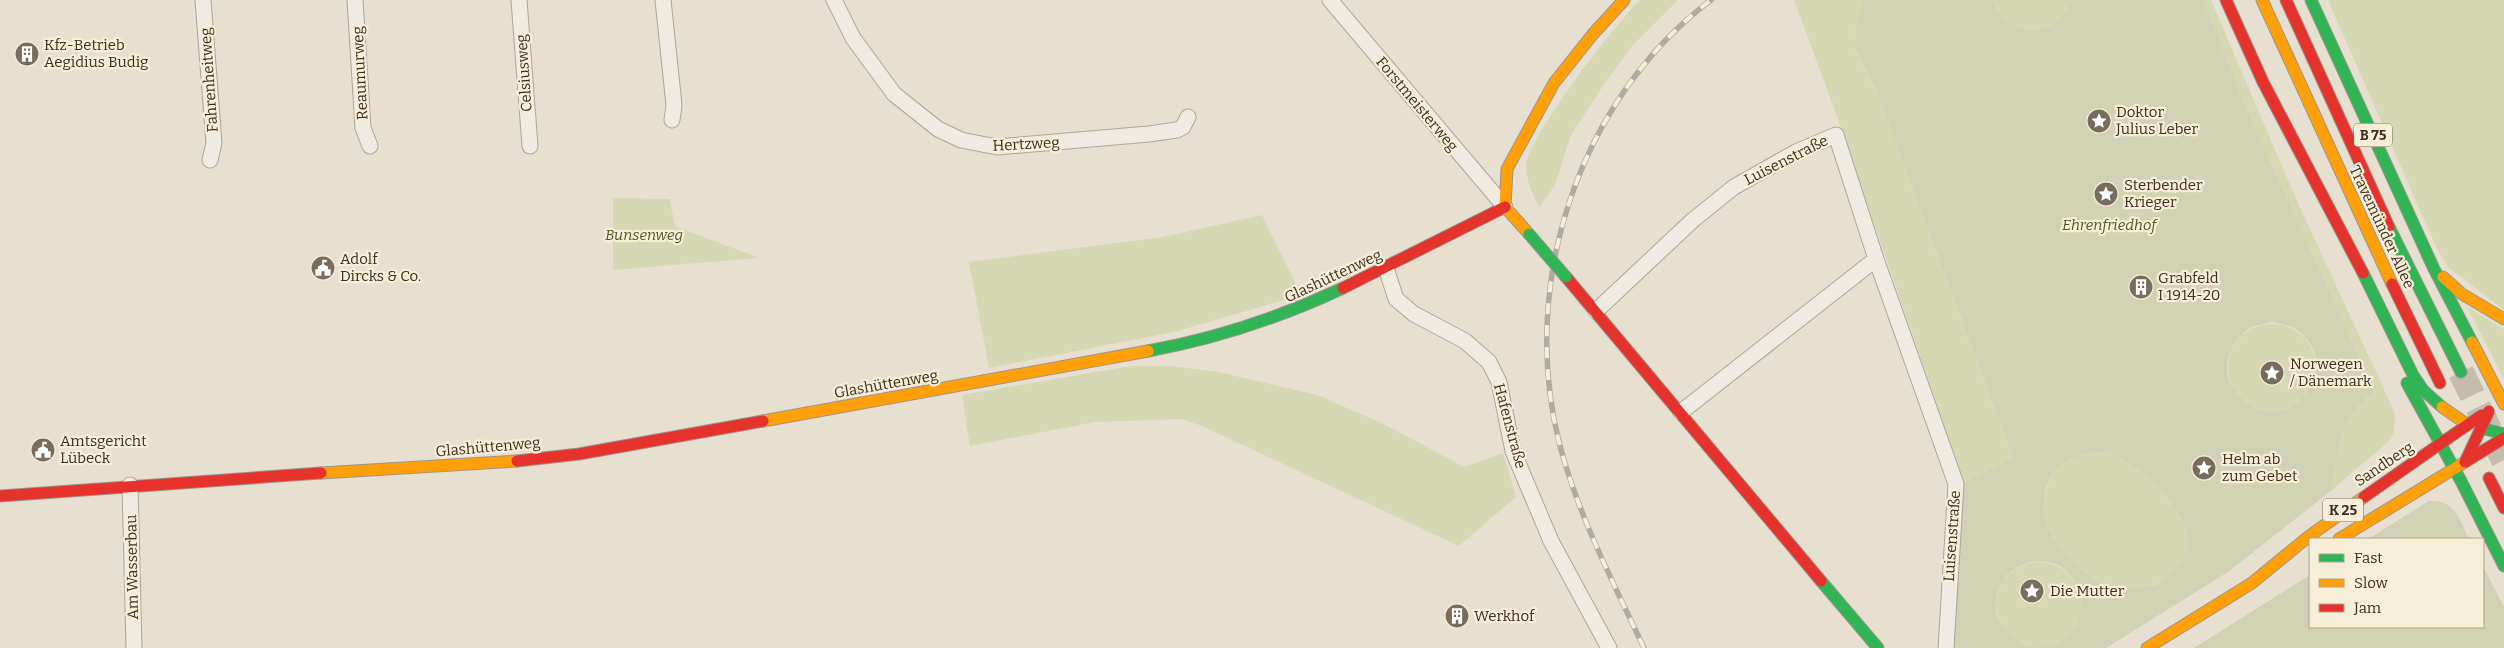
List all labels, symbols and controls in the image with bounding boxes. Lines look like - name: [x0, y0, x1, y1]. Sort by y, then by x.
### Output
- street label: Reaumurweg: [349, 26, 371, 120]
- street label: Fahrenheitweg: [196, 27, 222, 133]
- street label: Celsiusweg: [512, 33, 536, 113]
- place label: Kfz-Betrieb Aegidius Budig: [44, 36, 149, 71]
- building icon: Kfz-Betrieb Aegidius Budig: [14, 41, 40, 67]
- street label: Forstmeisterweg: [1372, 53, 1462, 155]
- place label: Doktor Julius Leber: [2115, 103, 2199, 138]
- place icon: Doktor Julius Leber: [2086, 108, 2112, 134]
- road number: B 75: [2354, 124, 2392, 146]
- street label: Luisenstraße: [1741, 131, 1831, 189]
- street label: Hertzweg: [992, 133, 1060, 155]
- street label: Travemünder Allee: [2346, 163, 2418, 291]
- place label: Sterbender Krieger: [2124, 176, 2203, 211]
- place icon: Sterbender Krieger: [2093, 181, 2119, 207]
- park label: Ehrenfriedhof: [2062, 216, 2158, 234]
- park label: Bunsenweg: [605, 226, 683, 244]
- street label: Glashüttenweg: [1281, 246, 1385, 306]
- place label: Adolf Dircks & Co.: [340, 250, 421, 285]
- public building icon: Adolf Dircks & Co.: [310, 255, 336, 281]
- place label: Grabfeld I 1914-20: [2158, 269, 2220, 304]
- building icon: Grabfeld I 1914-20: [2128, 274, 2154, 300]
- place label: Norwegen / Dänemark: [2290, 355, 2372, 390]
- place icon: Norwegen / Dänemark: [2259, 360, 2285, 386]
- street label: Glashüttenweg: [833, 366, 939, 402]
- street label: Hafenstraße: [1490, 381, 1530, 471]
- place label: Amtsgericht Lübeck: [60, 432, 147, 467]
- street label: Glashüttenweg: [435, 433, 541, 461]
- public building icon: Amtsgericht Lübeck: [30, 437, 56, 463]
- street label: Sandberg: [2351, 438, 2417, 490]
- place label: Helm ab zum Gebet: [2222, 450, 2298, 485]
- place icon: Helm ab zum Gebet: [2191, 455, 2217, 481]
- street label: Luisenstraße: [1940, 490, 1964, 582]
- road number: K 25: [2323, 498, 2363, 522]
- street label: Am Wasserbau: [122, 514, 142, 620]
- legend: [2309, 538, 2484, 628]
- text: Fast: [2354, 549, 2383, 567]
- text: Slow: [2354, 574, 2389, 592]
- place icon: Die Mutter: [2019, 578, 2045, 604]
- place label: Die Mutter: [2050, 582, 2125, 600]
- text: Jam: [2353, 599, 2382, 617]
- building icon: Werkhof: [1444, 603, 1470, 629]
- place label: Werkhof: [1474, 607, 1536, 625]

